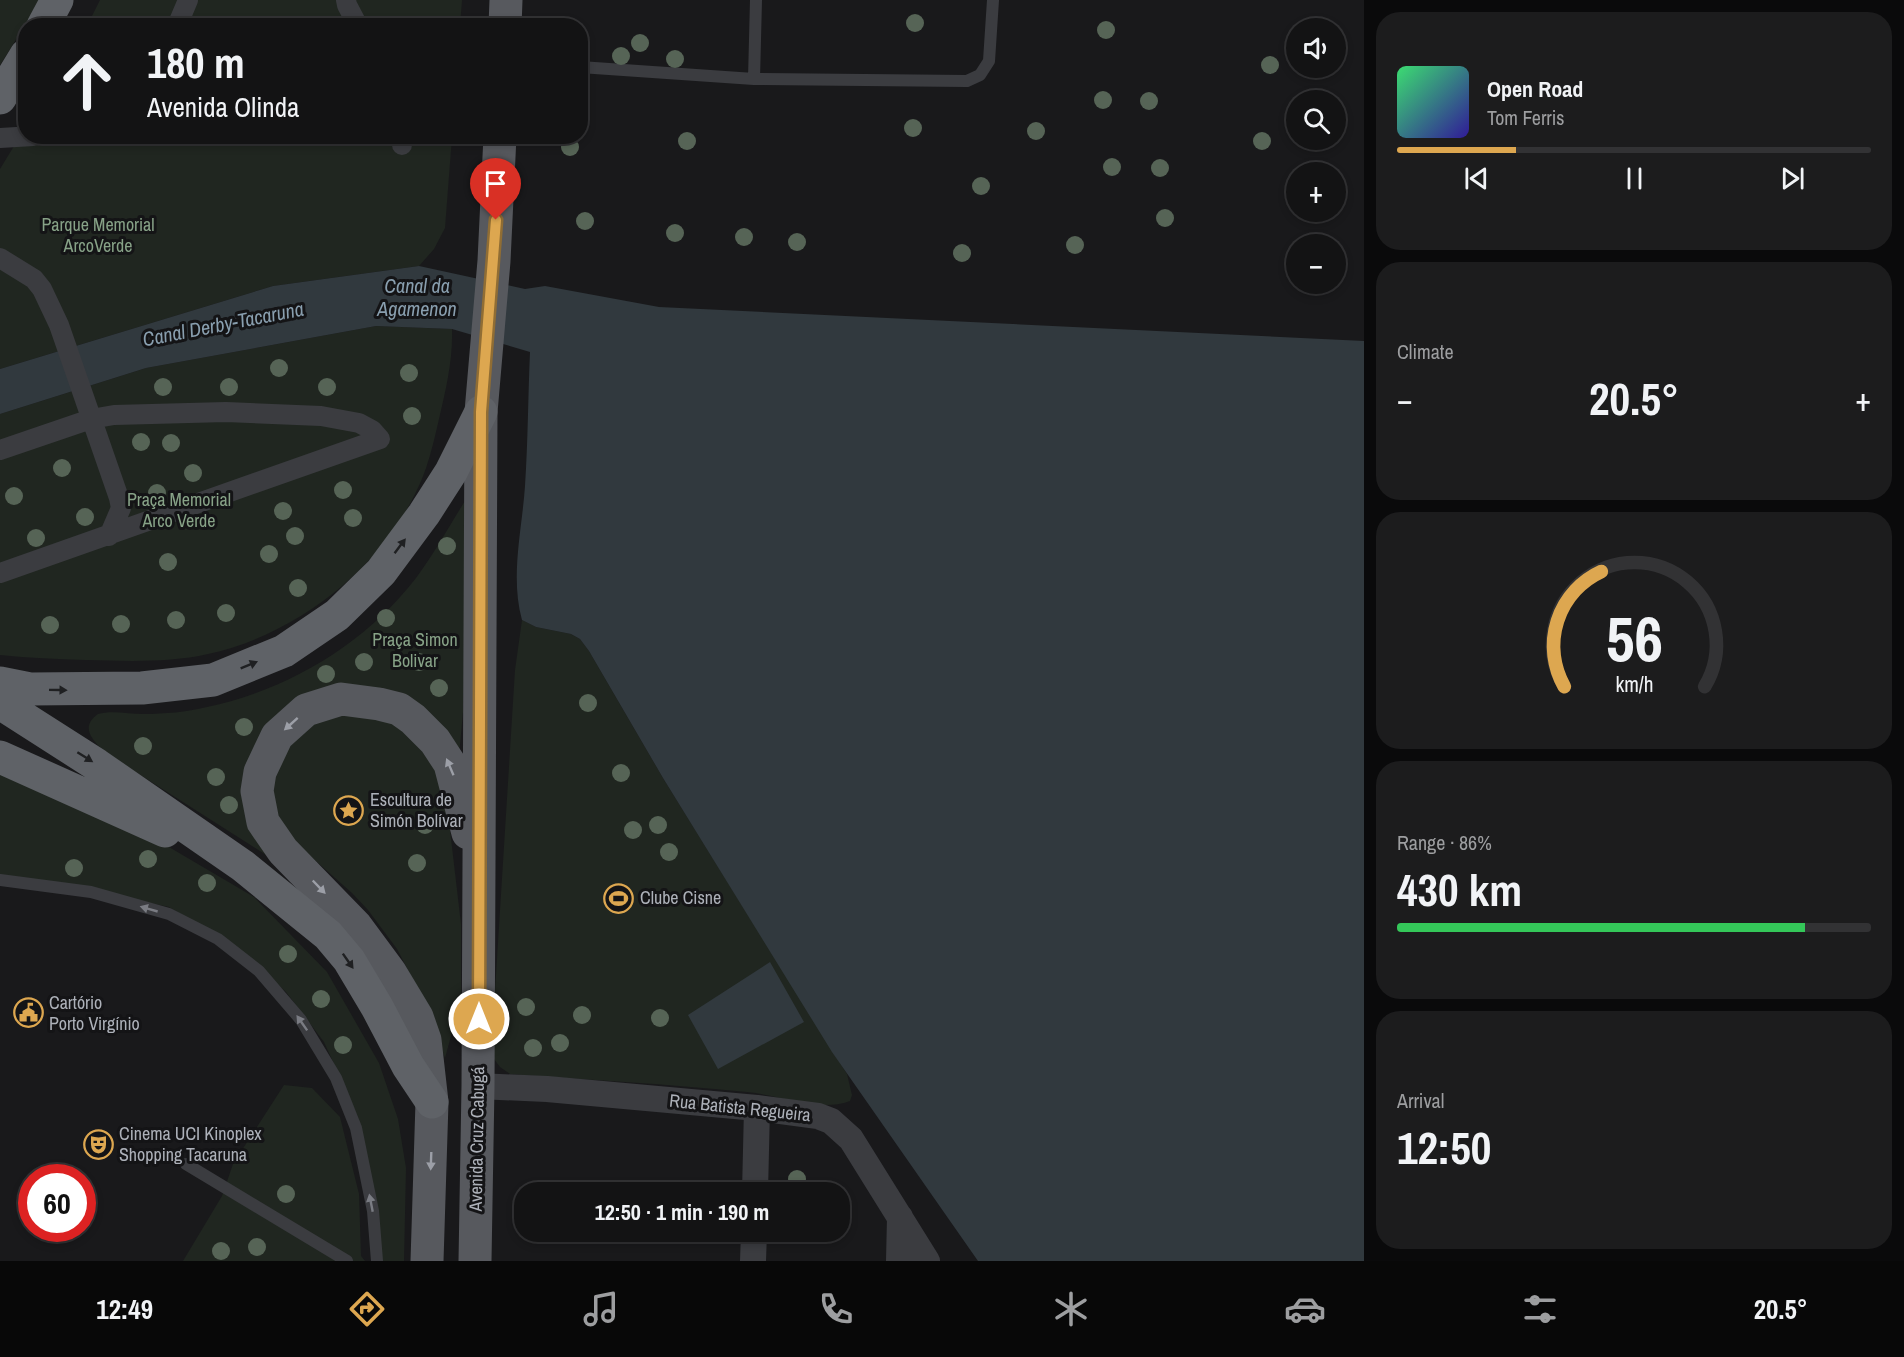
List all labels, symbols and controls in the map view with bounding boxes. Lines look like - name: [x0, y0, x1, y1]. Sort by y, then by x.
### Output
- map controls: [1286, 18, 1346, 294]
- button: sound: [1286, 18, 1346, 78]
- text: 180 m: [147, 35, 245, 91]
- icon: ahead: [48, 42, 126, 120]
- text: Open Road: [1487, 74, 1583, 104]
- text: Avenida Olinda: [147, 89, 299, 125]
- button: search: [1286, 90, 1346, 150]
- text: Tom Ferris: [1487, 104, 1565, 131]
- pin: [470, 158, 521, 220]
- button: +: [1286, 162, 1346, 222]
- icon: previous: [1460, 162, 1493, 195]
- icon: pause: [1618, 162, 1651, 195]
- icon: next: [1776, 162, 1809, 195]
- icon: arrive: [479, 167, 512, 200]
- park label: Parque Memorial ArcoVerde: [41, 212, 155, 258]
- button: −: [1286, 234, 1346, 294]
- water label: Canal da Agamenon: [376, 272, 457, 322]
- water label: Canal Derby-Tacaruna: [140, 295, 306, 352]
- text: Climate: [1397, 338, 1454, 365]
- text: 20.5°: [1589, 368, 1679, 429]
- text: −: [1397, 377, 1413, 421]
- text: +: [1855, 377, 1871, 421]
- park label: Praça Memorial Arco Verde: [127, 487, 231, 533]
- one-way arrow: [394, 539, 406, 555]
- text: 56: [1606, 597, 1662, 681]
- park label: Praça Simon Bolivar: [372, 627, 458, 673]
- one-way arrow: [241, 660, 259, 670]
- text: km/h: [1615, 671, 1653, 700]
- one-way arrow: [48, 685, 67, 695]
- one-way arrow: [283, 717, 298, 731]
- one-way arrow: [77, 752, 93, 763]
- one-way arrow: [445, 758, 455, 776]
- place label: Escultura de Simón Bolívar: [370, 787, 463, 833]
- place icon: Escultura de Simón Bolívar: [333, 794, 365, 826]
- text: Range · 86%: [1397, 829, 1492, 856]
- text: 430 km: [1397, 859, 1522, 920]
- one-way arrow: [312, 879, 326, 894]
- sports icon: Clube Cisne: [603, 882, 635, 914]
- place label: Clube Cisne: [640, 885, 721, 910]
- one-way arrow: [140, 904, 158, 913]
- one-way arrow: [342, 953, 354, 969]
- position arrow: [447, 987, 511, 1051]
- place label: Cartório Porto Virgínio: [49, 990, 140, 1036]
- public building icon: Cartório Porto Virgínio: [12, 997, 44, 1029]
- one-way arrow: [297, 1015, 308, 1031]
- street label: Avenida Cruz Cabugá: [463, 1066, 490, 1213]
- text: Arrival: [1397, 1087, 1444, 1114]
- street label: Rua Batista Regueira: [668, 1088, 812, 1127]
- text: 12:50: [1397, 1117, 1491, 1178]
- place label: Cinema UCI Kinoplex Shopping Tacaruna: [119, 1121, 262, 1167]
- theatre icon: Cinema UCI Kinoplex Shopping Tacaruna: [82, 1128, 114, 1160]
- one-way arrow: [426, 1151, 435, 1170]
- speed limit sign: 60: [18, 1164, 96, 1242]
- one-way arrow: [366, 1193, 375, 1212]
- text: 12:50 · 1 min · 190 m: [595, 1197, 769, 1227]
- icon: directions: [346, 1288, 388, 1330]
- icon: music: [580, 1288, 622, 1330]
- icon: phone: [815, 1288, 857, 1330]
- icon: climate: [1050, 1288, 1092, 1330]
- icon: car: [1284, 1288, 1326, 1330]
- icon: filters: [1519, 1288, 1561, 1330]
- text: 12:49: [96, 1291, 153, 1327]
- text: 20.5°: [1754, 1291, 1808, 1327]

